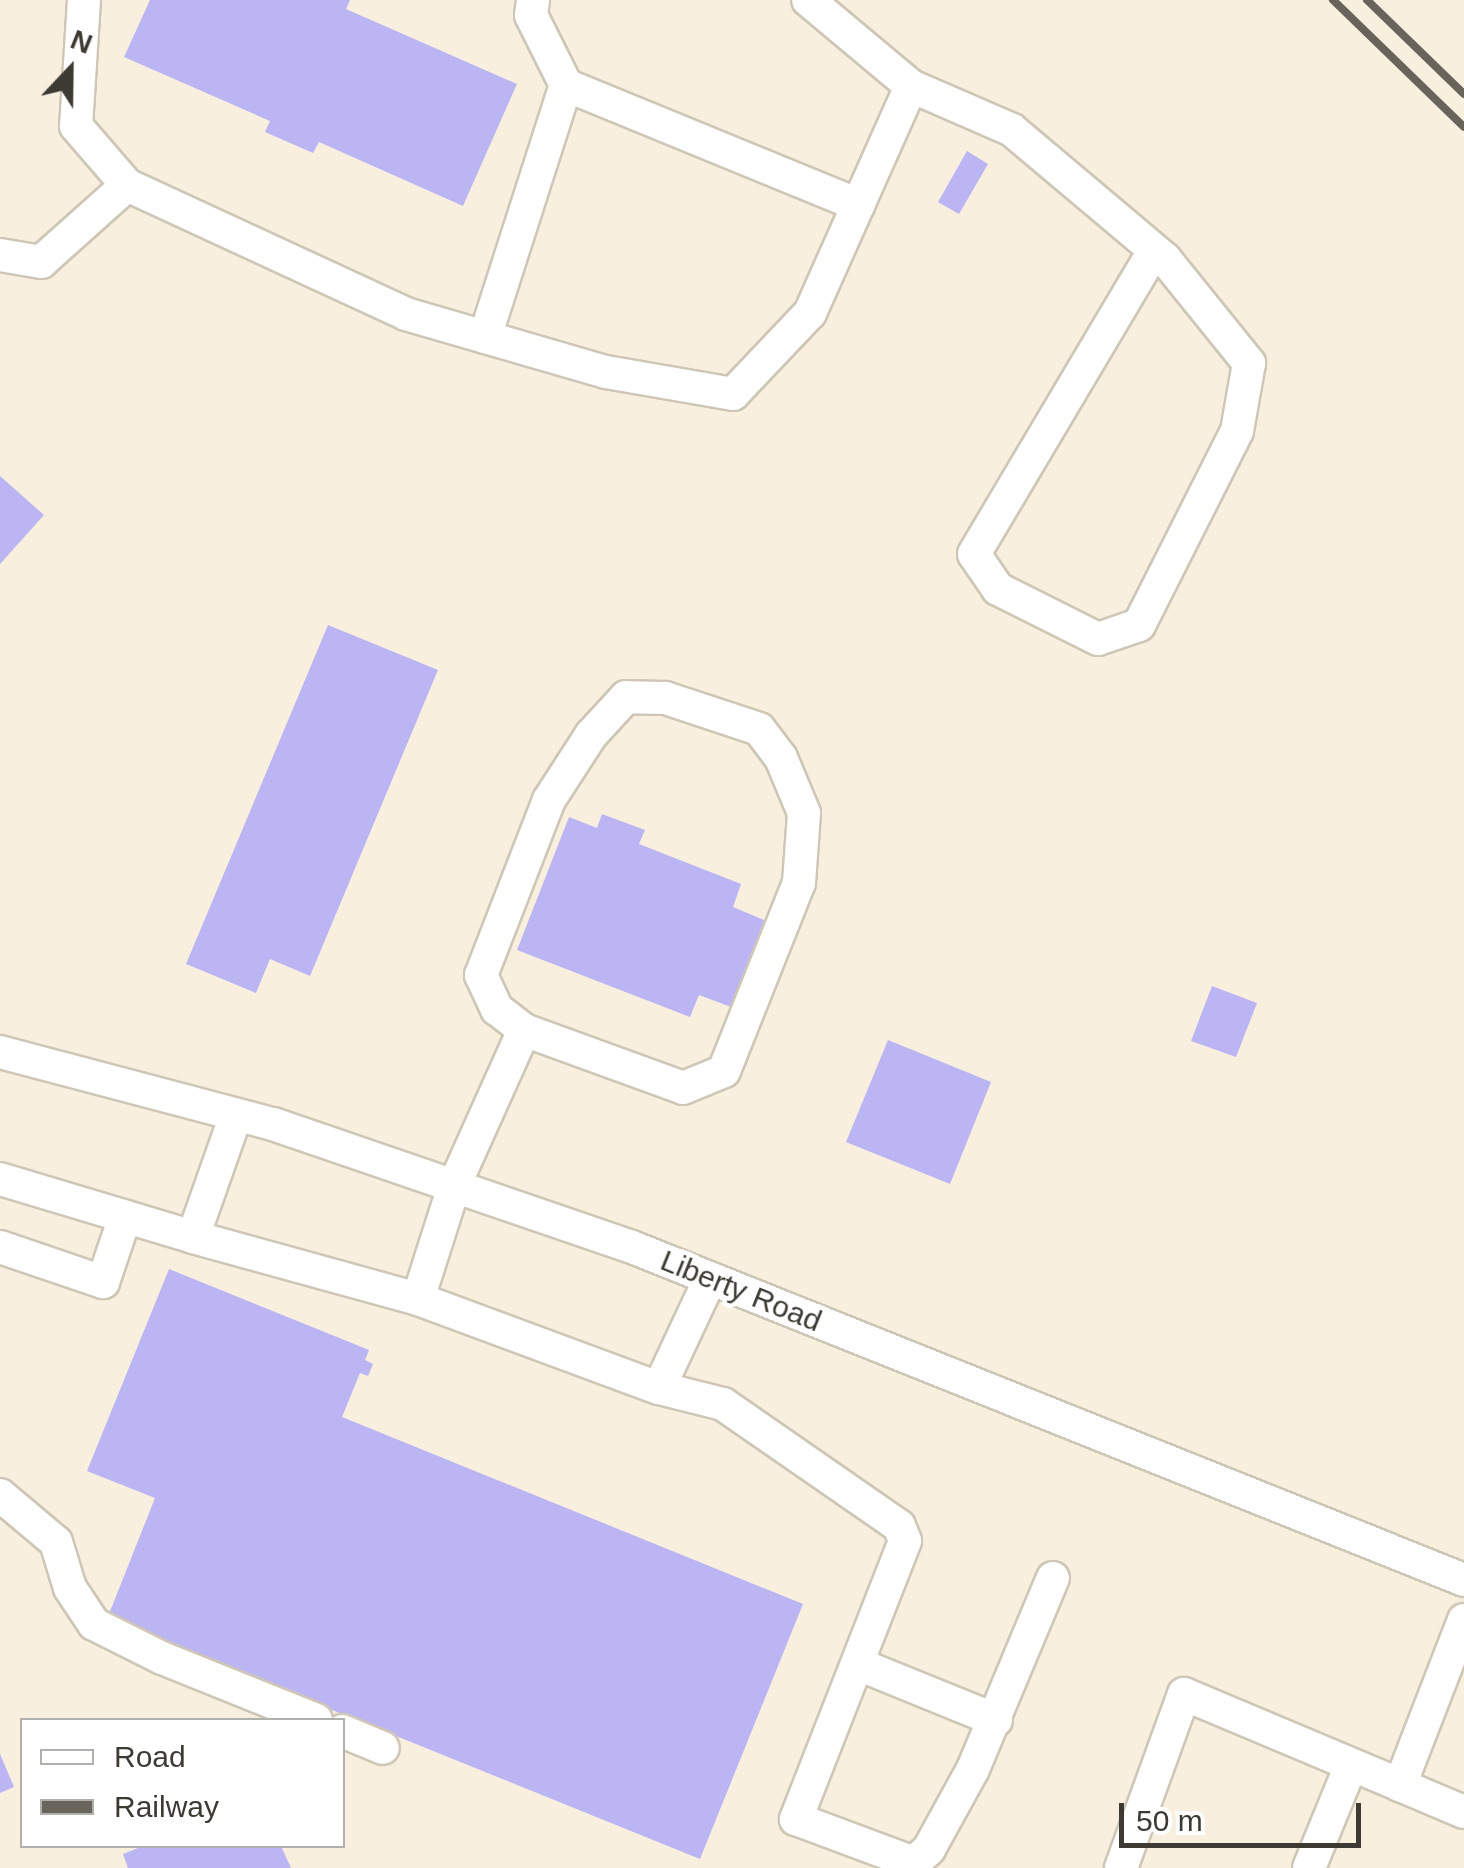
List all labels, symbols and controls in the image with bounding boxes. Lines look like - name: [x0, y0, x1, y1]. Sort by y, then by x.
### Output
- north arrow: [20, 20, 120, 120]
- text: N: [66, 24, 97, 60]
- street label: Liberty Road: [655, 1242, 827, 1340]
- legend: [20, 1718, 345, 1848]
- text: Road: [114, 1740, 186, 1773]
- scale bar: [1124, 1783, 1366, 1845]
- text: Railway: [114, 1790, 219, 1823]
- text: 50 m: [1136, 1804, 1203, 1837]

